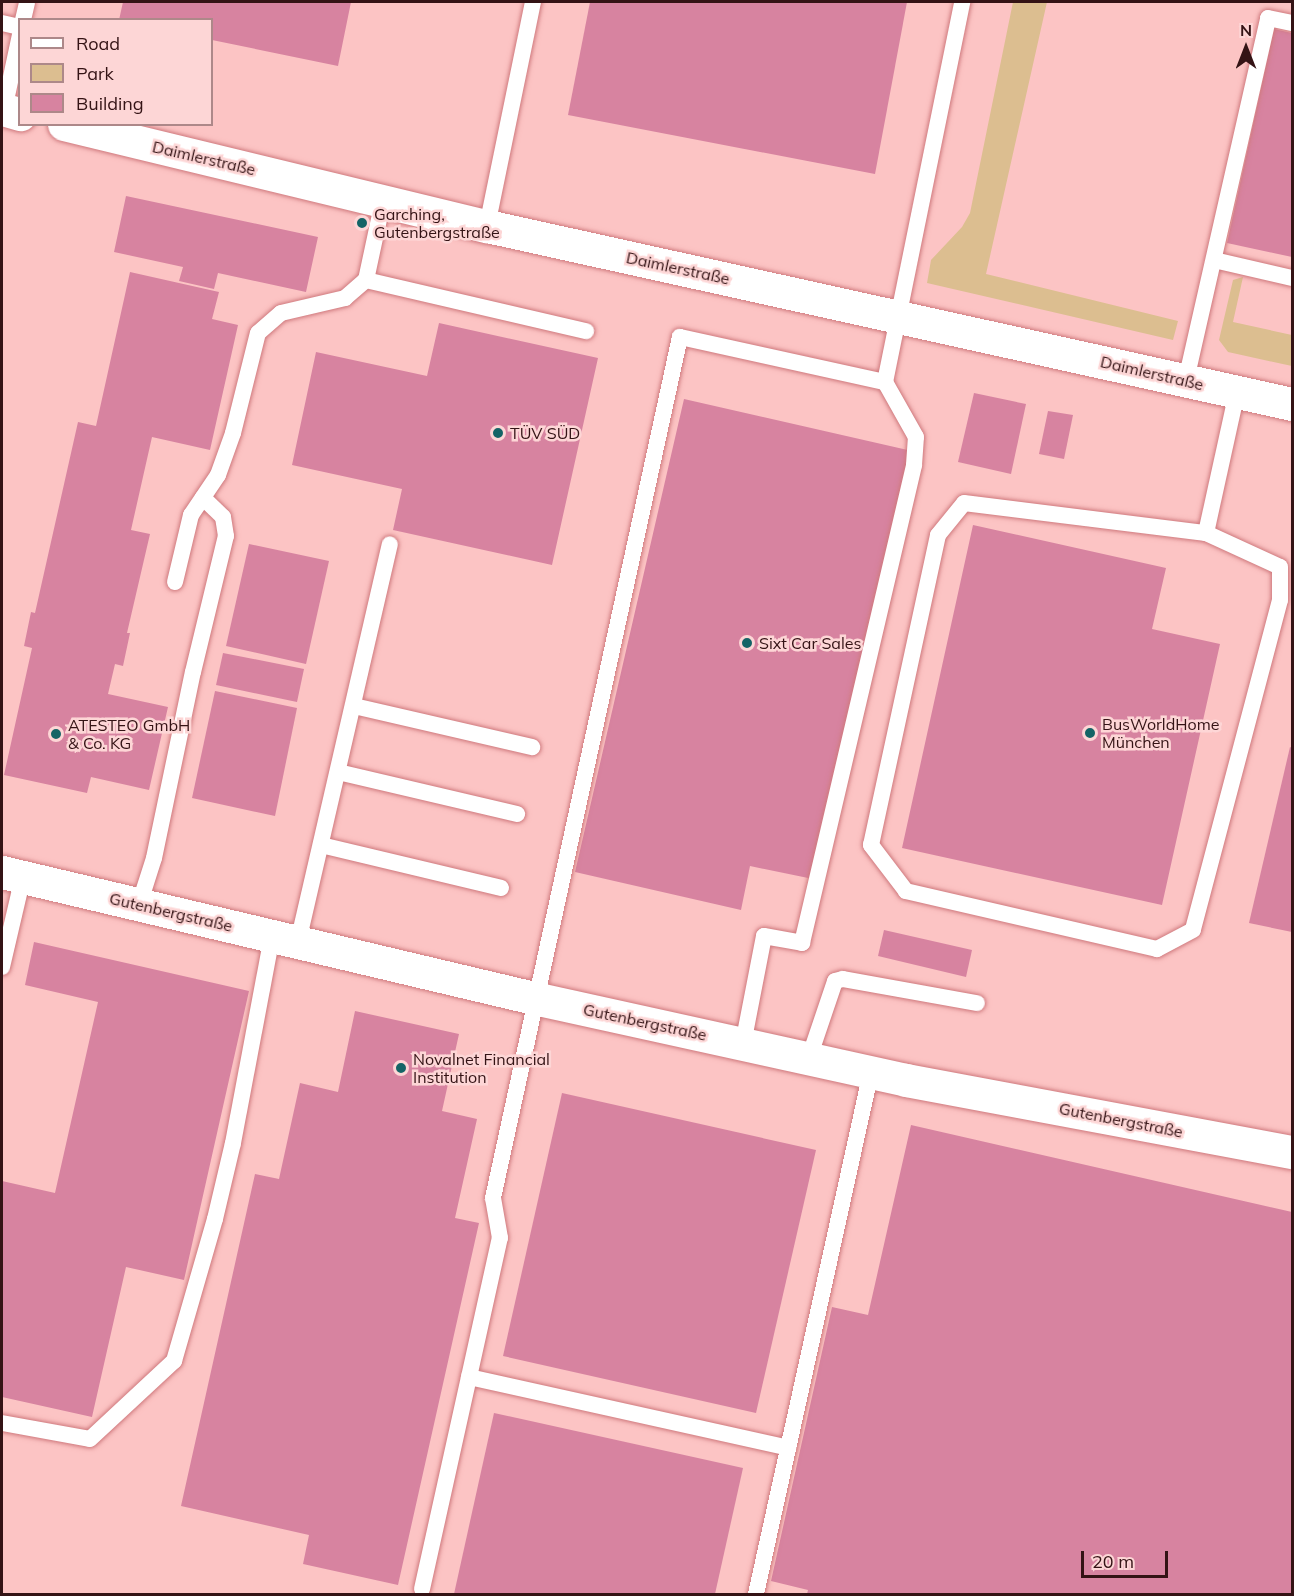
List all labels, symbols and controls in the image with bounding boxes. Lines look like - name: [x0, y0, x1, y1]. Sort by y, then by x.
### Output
- legend: [18, 18, 213, 126]
- north arrow: [1216, 18, 1276, 78]
- text: N: [1240, 20, 1252, 40]
- text: Road: [76, 32, 120, 55]
- text: Park: [76, 62, 114, 85]
- text: Building: [76, 92, 144, 115]
- street label: Daimlerstraße: [151, 137, 257, 179]
- place label: Garching, Gutenbergstraße: [374, 204, 500, 242]
- marker: Garching, Gutenbergstraße: [355, 216, 369, 230]
- street label: Daimlerstraße: [625, 248, 731, 288]
- street label: Daimlerstraße: [1099, 352, 1205, 394]
- place label: TÜV SÜD: [510, 423, 580, 443]
- marker: TÜV SÜD: [491, 426, 505, 440]
- place label: Sixt Car Sales: [759, 633, 861, 653]
- marker: Sixt Car Sales: [740, 636, 754, 650]
- place label: BusWorldHome München: [1102, 714, 1219, 752]
- place label: ATESTEO GmbH & Co. KG: [68, 715, 190, 753]
- marker: BusWorldHome München: [1083, 726, 1097, 740]
- marker: ATESTEO GmbH & Co. KG: [49, 727, 63, 741]
- street label: Gutenbergstraße: [108, 888, 234, 936]
- street label: Gutenbergstraße: [581, 1000, 709, 1044]
- place label: Novalnet Financial Institution: [413, 1049, 550, 1087]
- marker: Novalnet Financial Institution: [394, 1061, 408, 1075]
- street label: Gutenbergstraße: [1057, 1099, 1185, 1141]
- scale bar: [1084, 1539, 1171, 1577]
- text: 20 m: [1092, 1550, 1134, 1573]

